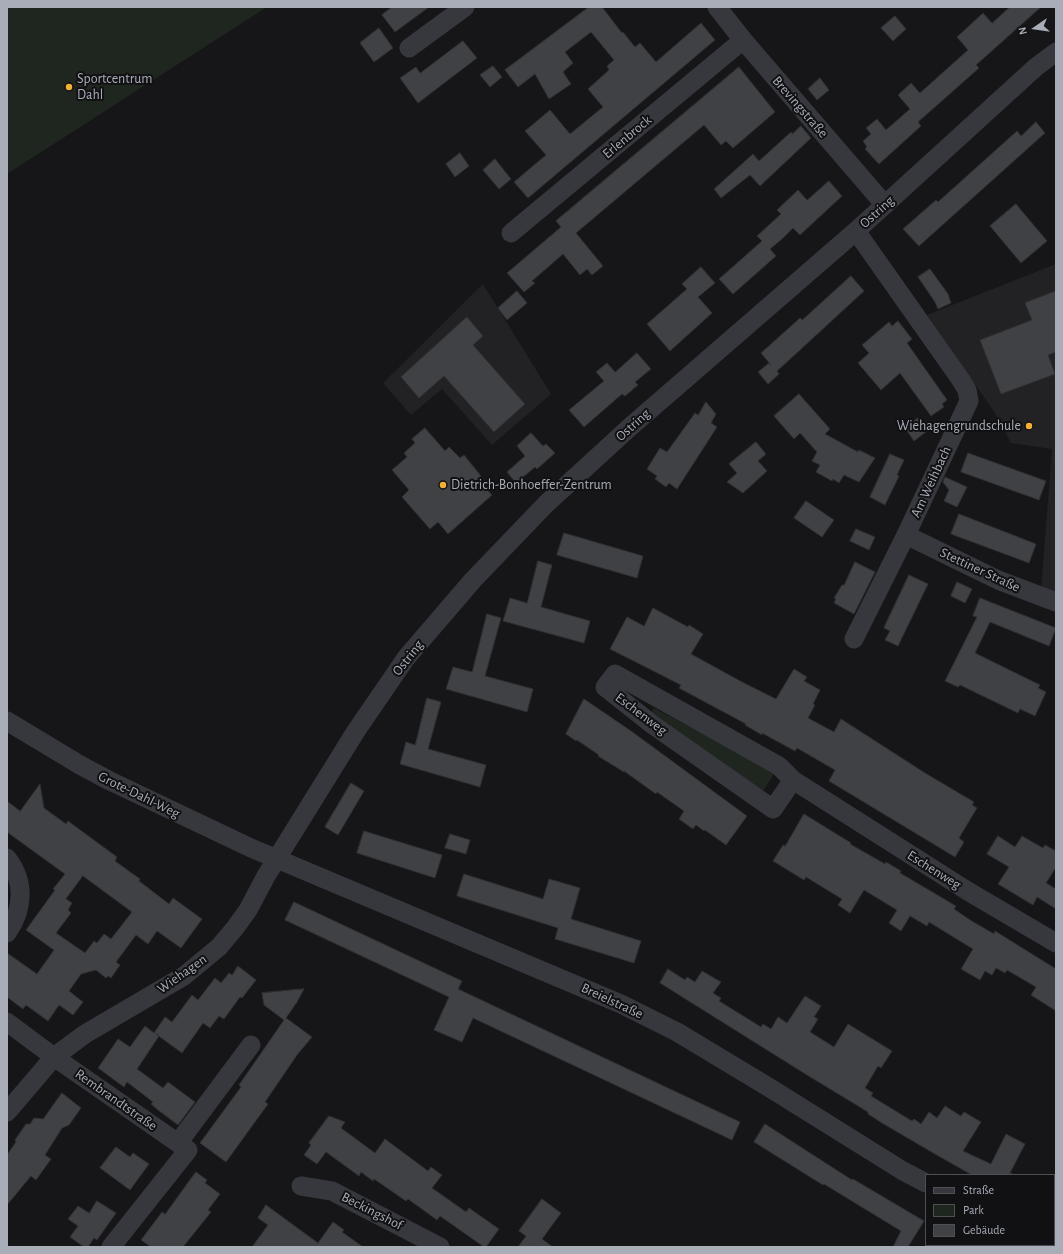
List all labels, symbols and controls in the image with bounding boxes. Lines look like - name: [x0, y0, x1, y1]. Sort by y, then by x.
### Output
- north arrow: [1015, 8, 1055, 48]
- text: N: [1017, 26, 1029, 36]
- place label: Sportcentrum Dahl: [77, 71, 153, 104]
- street label: Brevingstraße: [769, 73, 831, 141]
- marker: Sportcentrum Dahl: [64, 82, 74, 92]
- street label: Erlenbrock: [599, 112, 655, 162]
- street label: Ostring: [856, 192, 898, 232]
- street label: Ostring: [612, 405, 654, 445]
- place label: Wiehagengrundschule: [897, 418, 1021, 434]
- marker: Wiehagengrundschule: [1024, 421, 1034, 431]
- street label: Am Weihbach: [907, 444, 955, 520]
- place label: Dietrich-Bonhoeffer-Zentrum: [451, 477, 612, 493]
- marker: Dietrich-Bonhoeffer-Zentrum: [438, 480, 448, 490]
- street label: Stettiner Straße: [937, 544, 1023, 596]
- street label: Ostring: [389, 637, 427, 679]
- street label: Eschenweg: [612, 689, 670, 739]
- street label: Grote-Dahl-Weg: [96, 768, 182, 822]
- street label: Eschenweg: [904, 847, 964, 893]
- street label: Wiehagen: [154, 951, 210, 997]
- street label: Breielstraße: [578, 979, 646, 1023]
- street label: Rembrandtstraße: [72, 1065, 160, 1135]
- legend: [925, 1174, 1055, 1246]
- text: Straße: [963, 1184, 994, 1196]
- street label: Beckingshof: [339, 1188, 405, 1234]
- text: Park: [963, 1204, 984, 1216]
- text: Gebäude: [963, 1224, 1005, 1236]

